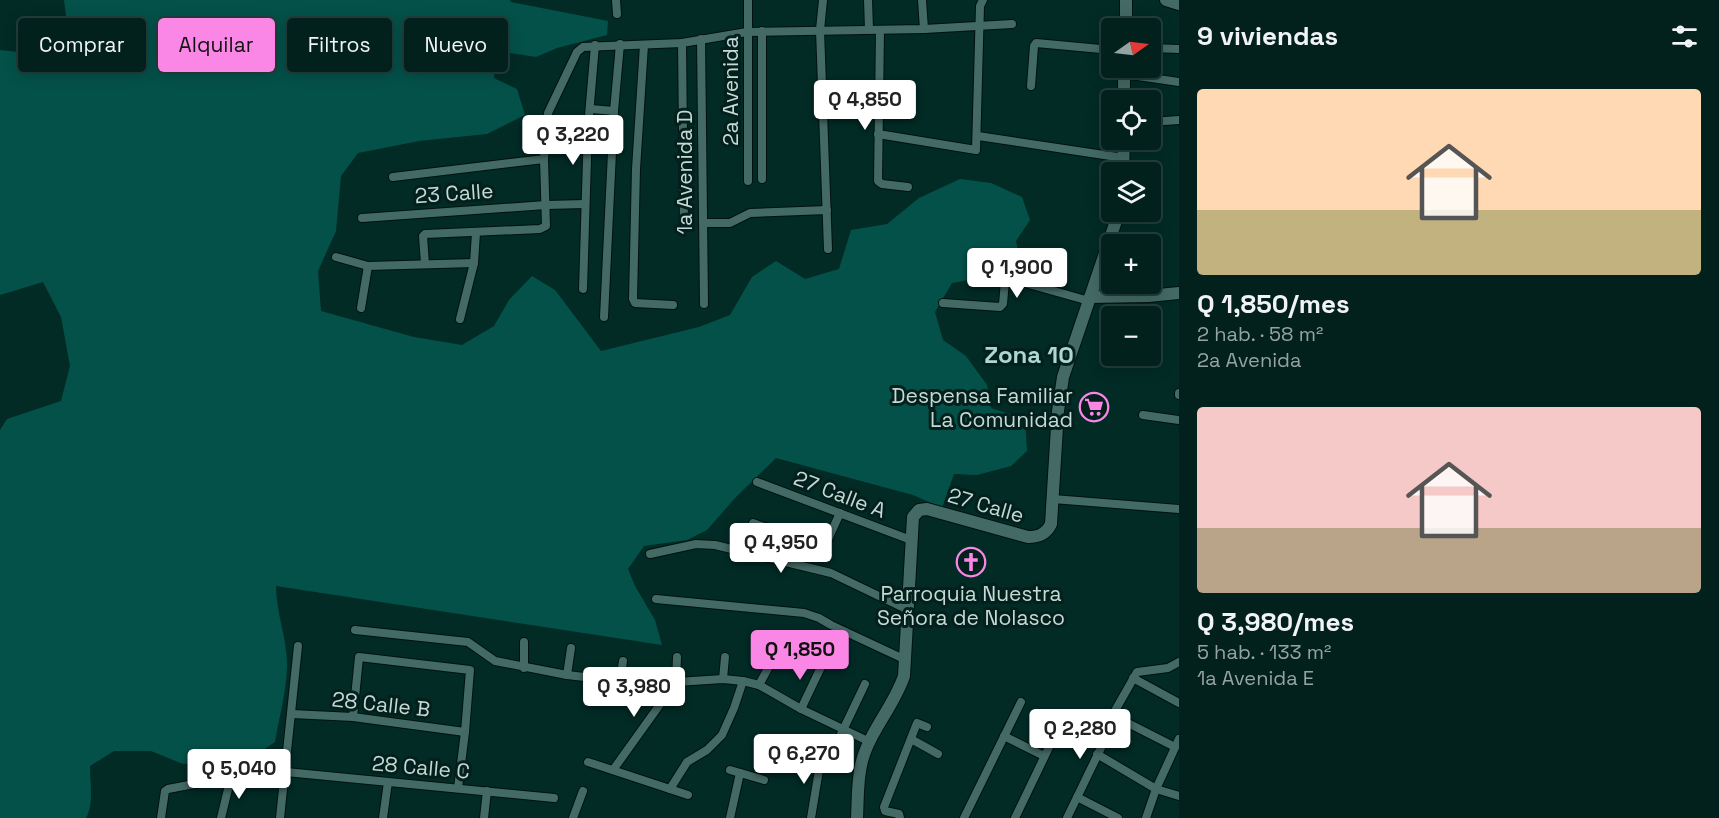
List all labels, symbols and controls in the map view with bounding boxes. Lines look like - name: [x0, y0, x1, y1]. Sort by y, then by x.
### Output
- chip: Comprar: [18, 18, 146, 72]
- chip: Alquilar: [158, 18, 275, 72]
- chip: Filtros: [287, 18, 392, 72]
- chip: Nuevo: [404, 18, 508, 72]
- north arrow: [1101, 18, 1161, 78]
- map controls: [1101, 18, 1161, 366]
- text: 9 viviendas: [1197, 19, 1338, 53]
- icon: filters: [1668, 20, 1701, 53]
- street label: 2a Avenida: [717, 36, 744, 146]
- pin: Q 4,850: [810, 80, 920, 131]
- text: Q 4,850: [828, 86, 902, 112]
- button: locate: [1101, 90, 1161, 150]
- street label: 1a Avenida D: [671, 109, 698, 235]
- pin: Q 3,220: [518, 115, 628, 166]
- text: Q 3,220: [536, 121, 610, 147]
- icon: home: [1395, 128, 1503, 236]
- button: layers: [1101, 162, 1161, 222]
- street label: 23 Calle: [414, 177, 494, 209]
- button: +: [1101, 234, 1161, 294]
- pin: Q 1,900: [962, 248, 1072, 299]
- text: Q 1,900: [981, 254, 1053, 280]
- text: Q 1,850/mes: [1197, 287, 1350, 321]
- button: −: [1101, 306, 1161, 366]
- text: 2 hab. · 58 m²: [1197, 321, 1323, 347]
- district label: Zona 10: [984, 339, 1074, 370]
- text: 2a Avenida: [1197, 347, 1301, 373]
- place label: Despensa Familiar La Comunidad: [892, 382, 1073, 433]
- supermarket icon: Despensa Familiar La Comunidad: [1078, 391, 1110, 423]
- icon: home: [1395, 446, 1503, 554]
- street label: 27 Calle A: [790, 464, 890, 524]
- street label: 27 Calle: [945, 481, 1027, 529]
- pin: Q 4,950: [726, 523, 836, 574]
- text: Q 4,950: [744, 529, 818, 555]
- church icon: Parroquia Nuestra Señora de Nolasco: [955, 546, 987, 578]
- place label: Parroquia Nuestra Señora de Nolasco: [877, 580, 1065, 631]
- text: Q 3,980/mes: [1197, 605, 1354, 639]
- pin: Q 1,850: [745, 630, 855, 681]
- text: Q 1,850: [765, 636, 835, 662]
- text: 5 hab. · 133 m²: [1197, 639, 1331, 665]
- text: 1a Avenida E: [1197, 665, 1314, 691]
- pin: Q 3,980: [579, 667, 689, 718]
- text: Q 3,980: [597, 673, 671, 699]
- street label: 28 Calle B: [331, 685, 431, 723]
- pin: Q 2,280: [1025, 709, 1135, 760]
- text: Q 2,280: [1043, 715, 1117, 741]
- pin: Q 6,270: [749, 734, 859, 785]
- text: Q 6,270: [768, 740, 840, 766]
- pin: Q 5,040: [184, 749, 294, 800]
- street label: 28 Calle C: [371, 749, 471, 785]
- text: Q 5,040: [202, 755, 276, 781]

